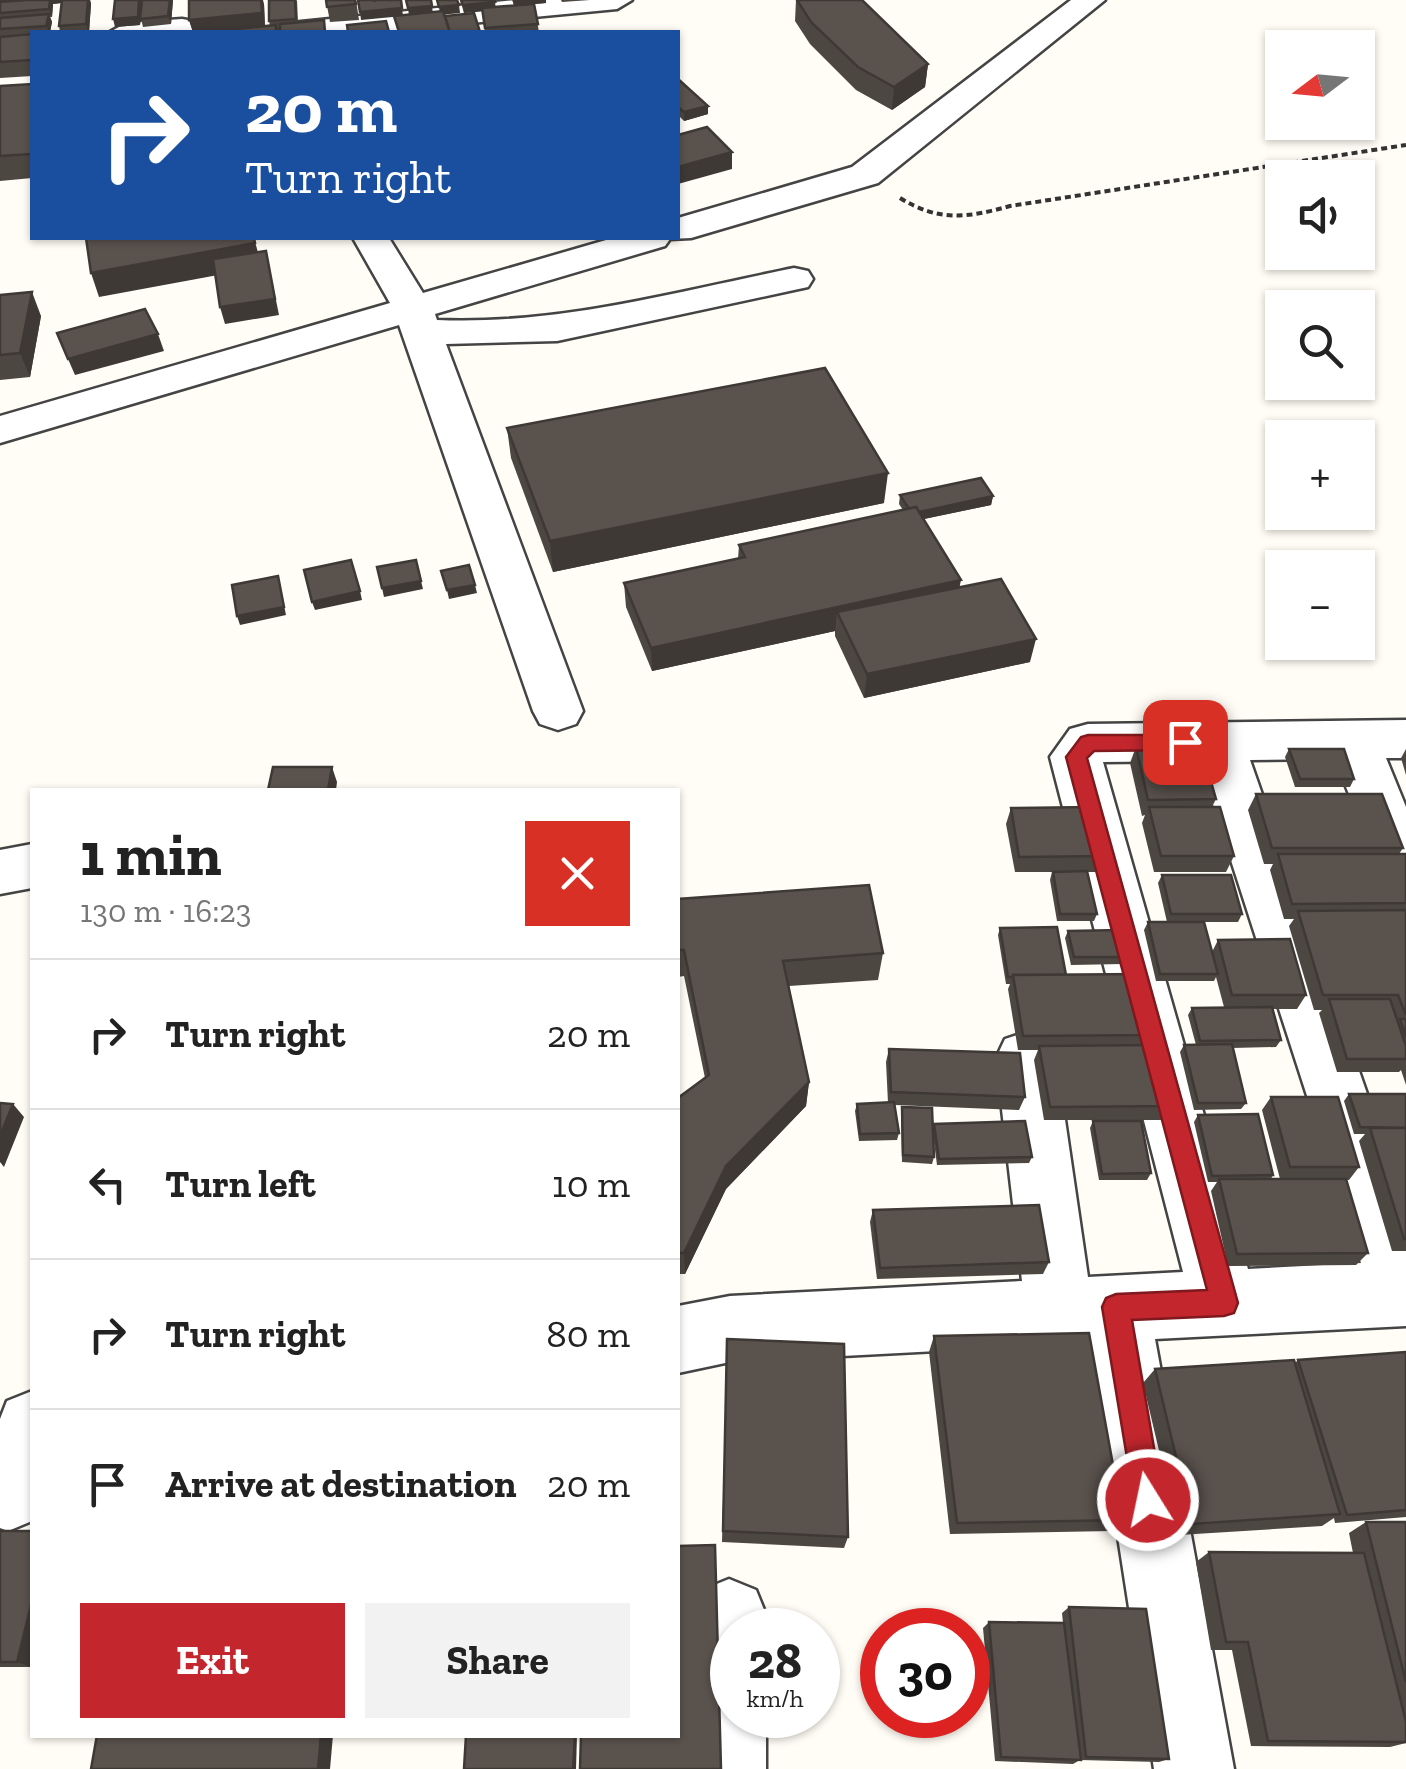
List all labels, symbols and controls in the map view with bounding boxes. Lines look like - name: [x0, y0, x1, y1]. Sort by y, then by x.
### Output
- north arrow: [1265, 30, 1375, 140]
- map controls: [1265, 30, 1375, 660]
- text: 20 m: [245, 66, 397, 150]
- icon: right: [80, 70, 210, 200]
- text: Turn right: [245, 151, 451, 205]
- button: sound: [1265, 160, 1375, 270]
- button: search: [1265, 290, 1375, 400]
- button: +: [1265, 420, 1375, 530]
- button: −: [1265, 550, 1375, 660]
- pin: [1143, 700, 1228, 785]
- icon: arrive: [1158, 715, 1213, 770]
- text: 1 min: [80, 818, 222, 890]
- button: close: [525, 821, 630, 926]
- text: 130 m · 16:23: [80, 892, 251, 930]
- icon: right: [80, 1007, 135, 1062]
- text: Turn right: [165, 1011, 345, 1057]
- text: 20 m: [547, 1011, 630, 1057]
- icon: left: [80, 1157, 135, 1212]
- text: Turn left: [165, 1161, 316, 1207]
- text: 10 m: [552, 1161, 630, 1207]
- icon: right: [80, 1307, 135, 1362]
- text: Turn right: [165, 1311, 345, 1357]
- text: 80 m: [546, 1311, 630, 1357]
- position arrow: [1096, 1448, 1200, 1552]
- icon: arrive: [80, 1457, 135, 1512]
- text: Arrive at destination: [165, 1461, 516, 1507]
- text: 20 m: [547, 1461, 630, 1507]
- button: Exit: [80, 1603, 345, 1718]
- button: Share: [365, 1603, 630, 1718]
- speed limit sign: 30: [860, 1608, 990, 1738]
- text: 28: [748, 1631, 802, 1691]
- text: km/h: [746, 1683, 804, 1713]

